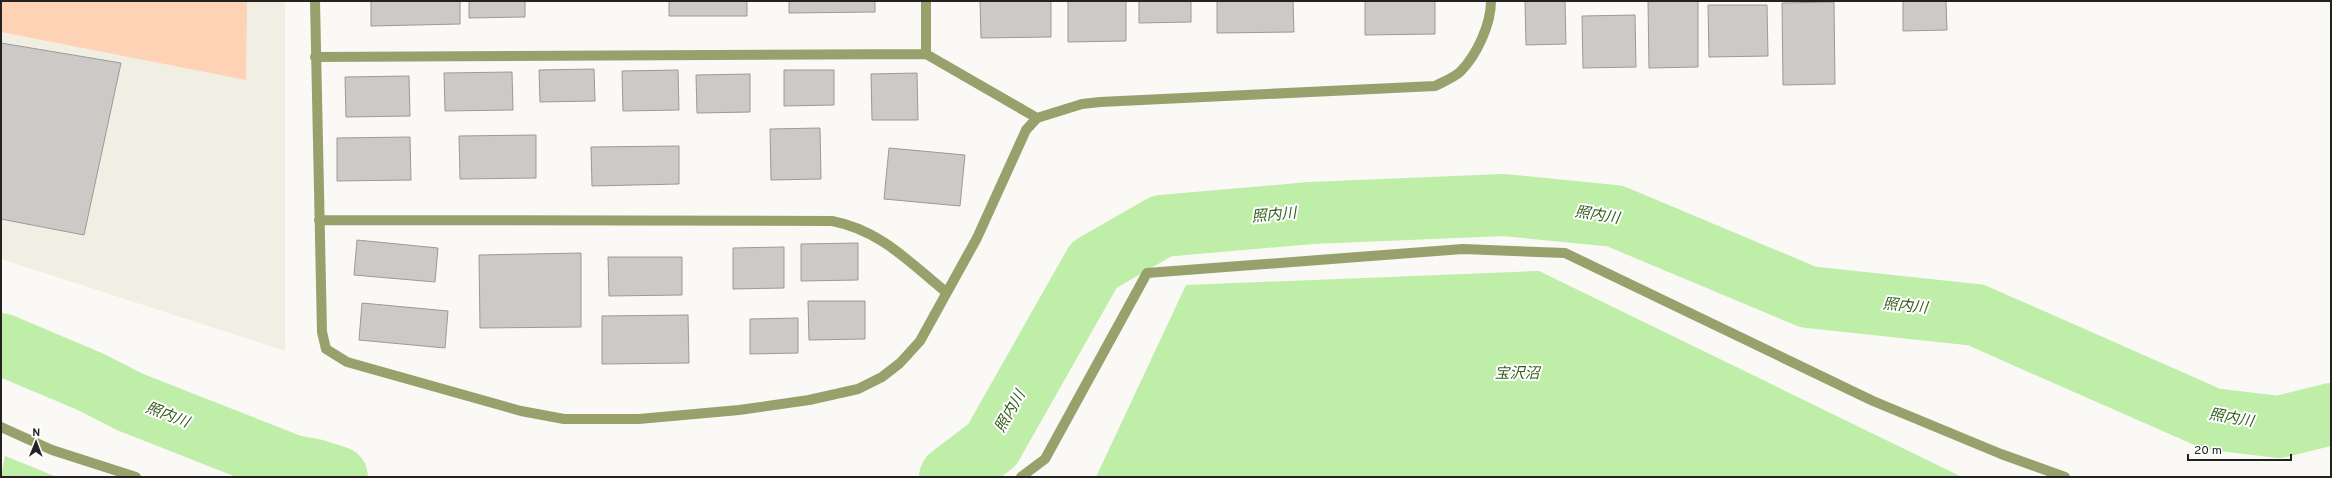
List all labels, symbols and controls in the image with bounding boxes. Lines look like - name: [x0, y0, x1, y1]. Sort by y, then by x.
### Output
- water label: 照内川: [1573, 203, 1623, 229]
- water label: 照内川: [1251, 204, 1299, 227]
- water label: 照内川: [1882, 295, 1930, 319]
- water label: 宝沢沼: [1494, 365, 1541, 384]
- water label: 照内川: [992, 386, 1031, 436]
- water label: 照内川: [143, 399, 193, 434]
- water label: 照内川: [2207, 406, 2257, 433]
- north arrow: [16, 422, 56, 462]
- text: N: [32, 426, 40, 440]
- scale bar: [2188, 436, 2291, 462]
- text: 20 m: [2194, 443, 2222, 459]

